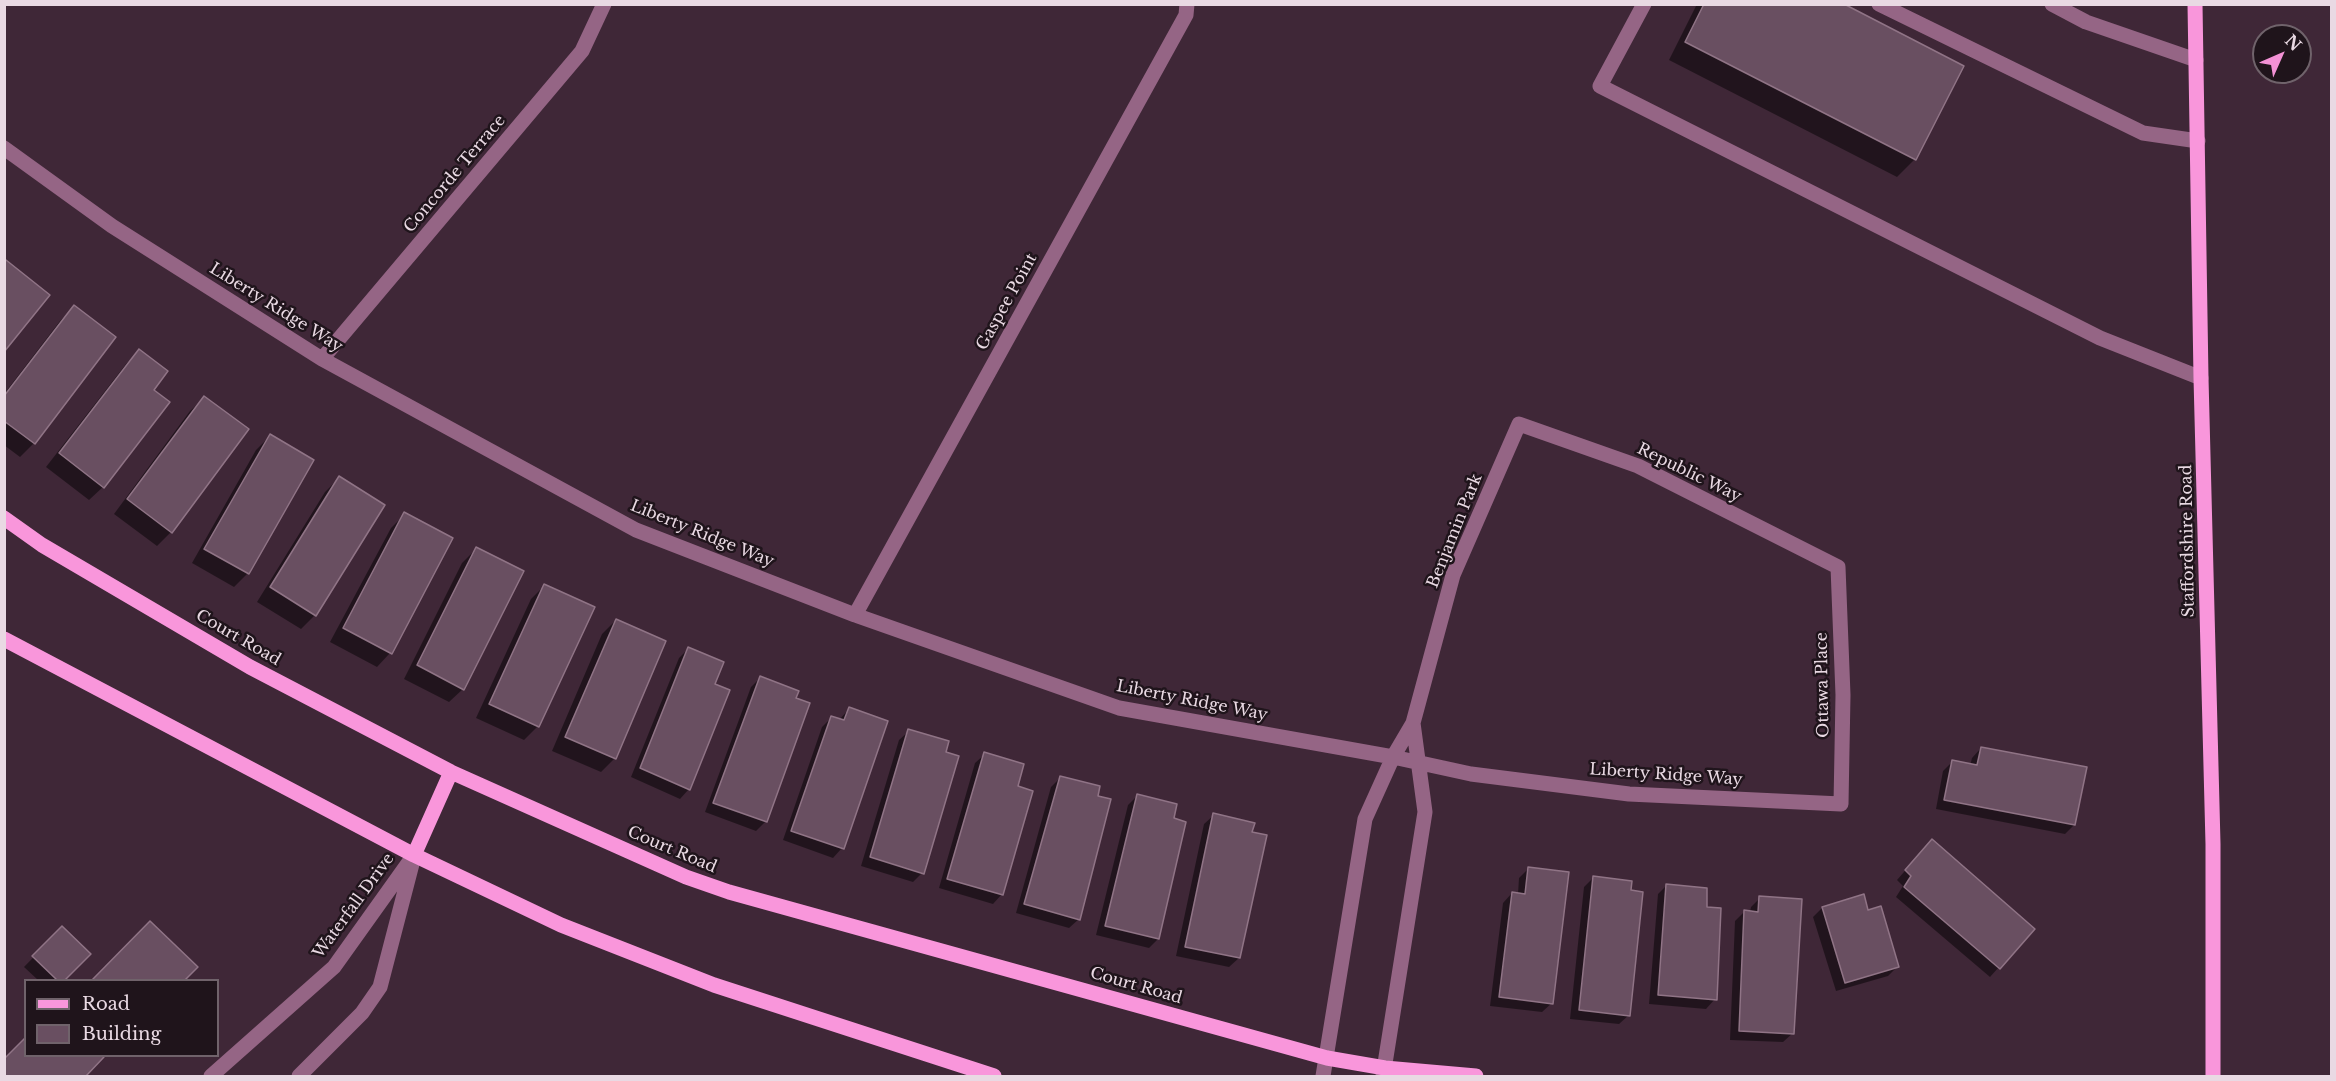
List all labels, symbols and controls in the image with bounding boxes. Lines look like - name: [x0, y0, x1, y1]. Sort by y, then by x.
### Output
- north arrow: [2252, 24, 2312, 84]
- text: N: [2281, 30, 2306, 55]
- street label: Concorde Terrace: [400, 111, 510, 237]
- street label: Gaspee Point: [973, 250, 1041, 354]
- street label: Liberty Ridge Way: [206, 259, 346, 357]
- street label: Republic Way: [1634, 439, 1744, 507]
- street label: Staffordshire Road: [2177, 464, 2199, 618]
- street label: Benjamin Park: [1423, 471, 1487, 591]
- street label: Liberty Ridge Way: [627, 496, 777, 572]
- street label: Court Road: [192, 606, 284, 670]
- street label: Ottawa Place: [1812, 632, 1834, 738]
- street label: Liberty Ridge Way: [1115, 677, 1269, 725]
- street label: Liberty Ridge Way: [1589, 760, 1743, 790]
- street label: Court Road: [625, 823, 719, 877]
- street label: Waterfall Drive: [309, 850, 399, 962]
- street label: Court Road: [1088, 964, 1184, 1008]
- legend: [24, 979, 219, 1057]
- text: Road: [82, 993, 130, 1015]
- text: Building: [82, 1023, 161, 1045]

